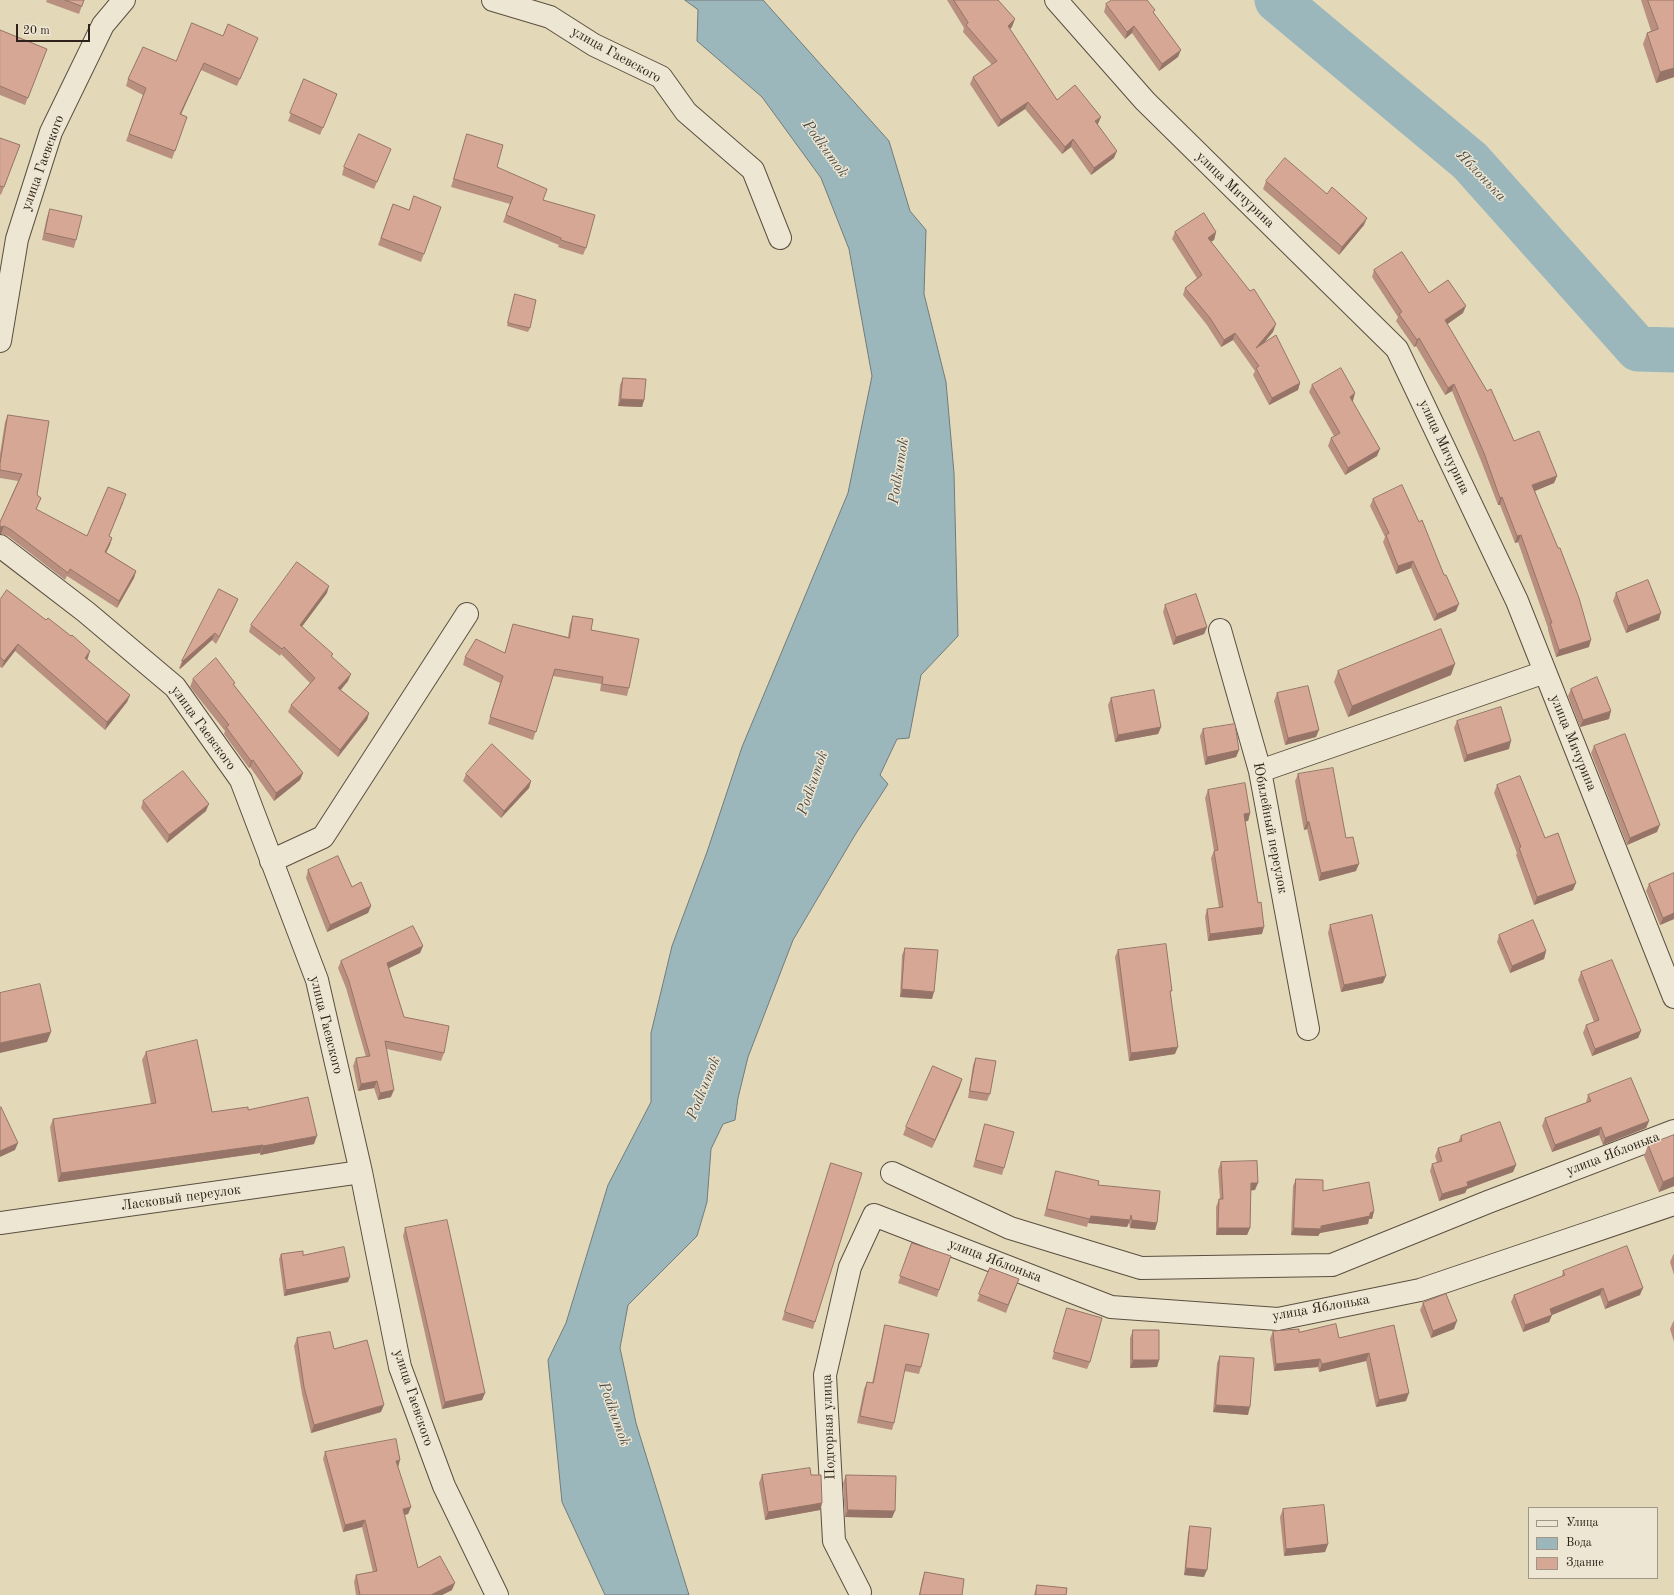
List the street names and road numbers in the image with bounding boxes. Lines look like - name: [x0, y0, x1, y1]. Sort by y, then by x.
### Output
- street label: улица Гаевского: [568, 23, 664, 87]
- street label: улица Гаевского: [18, 113, 68, 213]
- street label: улица Мичурина: [1192, 148, 1278, 232]
- street label: улица Мичурина: [1415, 397, 1473, 497]
- street label: улица Гаевского: [167, 682, 239, 774]
- street label: улица Мичурина: [1546, 692, 1600, 794]
- street label: Юбилейный переулок: [1249, 761, 1291, 895]
- street label: улица Гаевского: [306, 974, 346, 1076]
- street label: улица Яблонька: [1564, 1128, 1662, 1180]
- street label: Ласковый переулок: [120, 1181, 242, 1215]
- street label: улица Яблонька: [946, 1235, 1044, 1287]
- street label: улица Яблонька: [1271, 1291, 1371, 1325]
- street label: улица Гаевского: [389, 1348, 437, 1448]
- street label: Подгорная улица: [819, 1374, 839, 1480]

